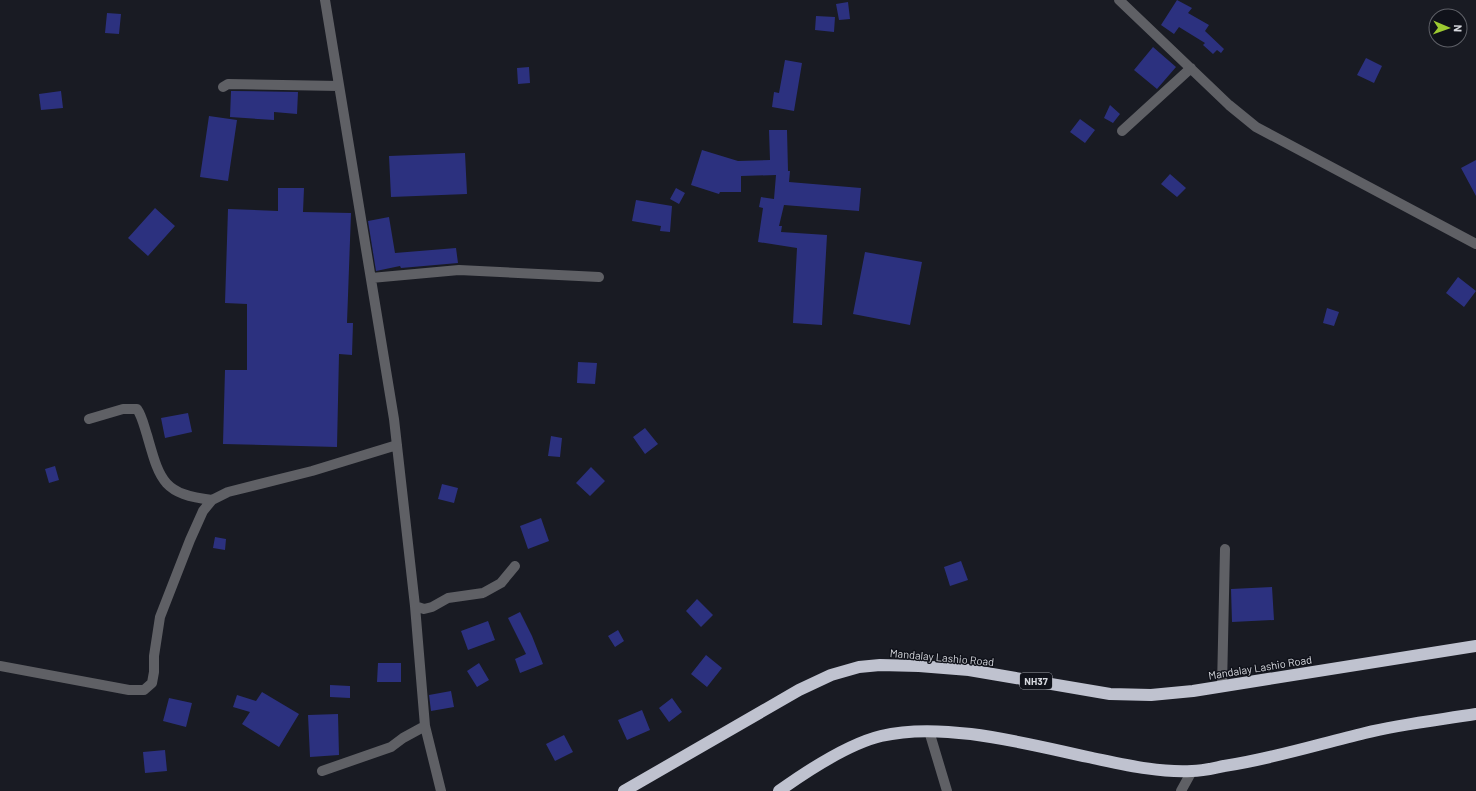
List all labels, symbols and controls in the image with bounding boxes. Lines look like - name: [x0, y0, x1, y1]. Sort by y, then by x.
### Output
- north arrow: [1428, 8, 1468, 48]
- text: N: [1452, 24, 1465, 32]
- street label: Mandalay Lashio Road: [889, 646, 995, 668]
- street label: Mandalay Lashio Road: [1207, 652, 1313, 682]
- road number: NH37: [1020, 673, 1052, 689]

